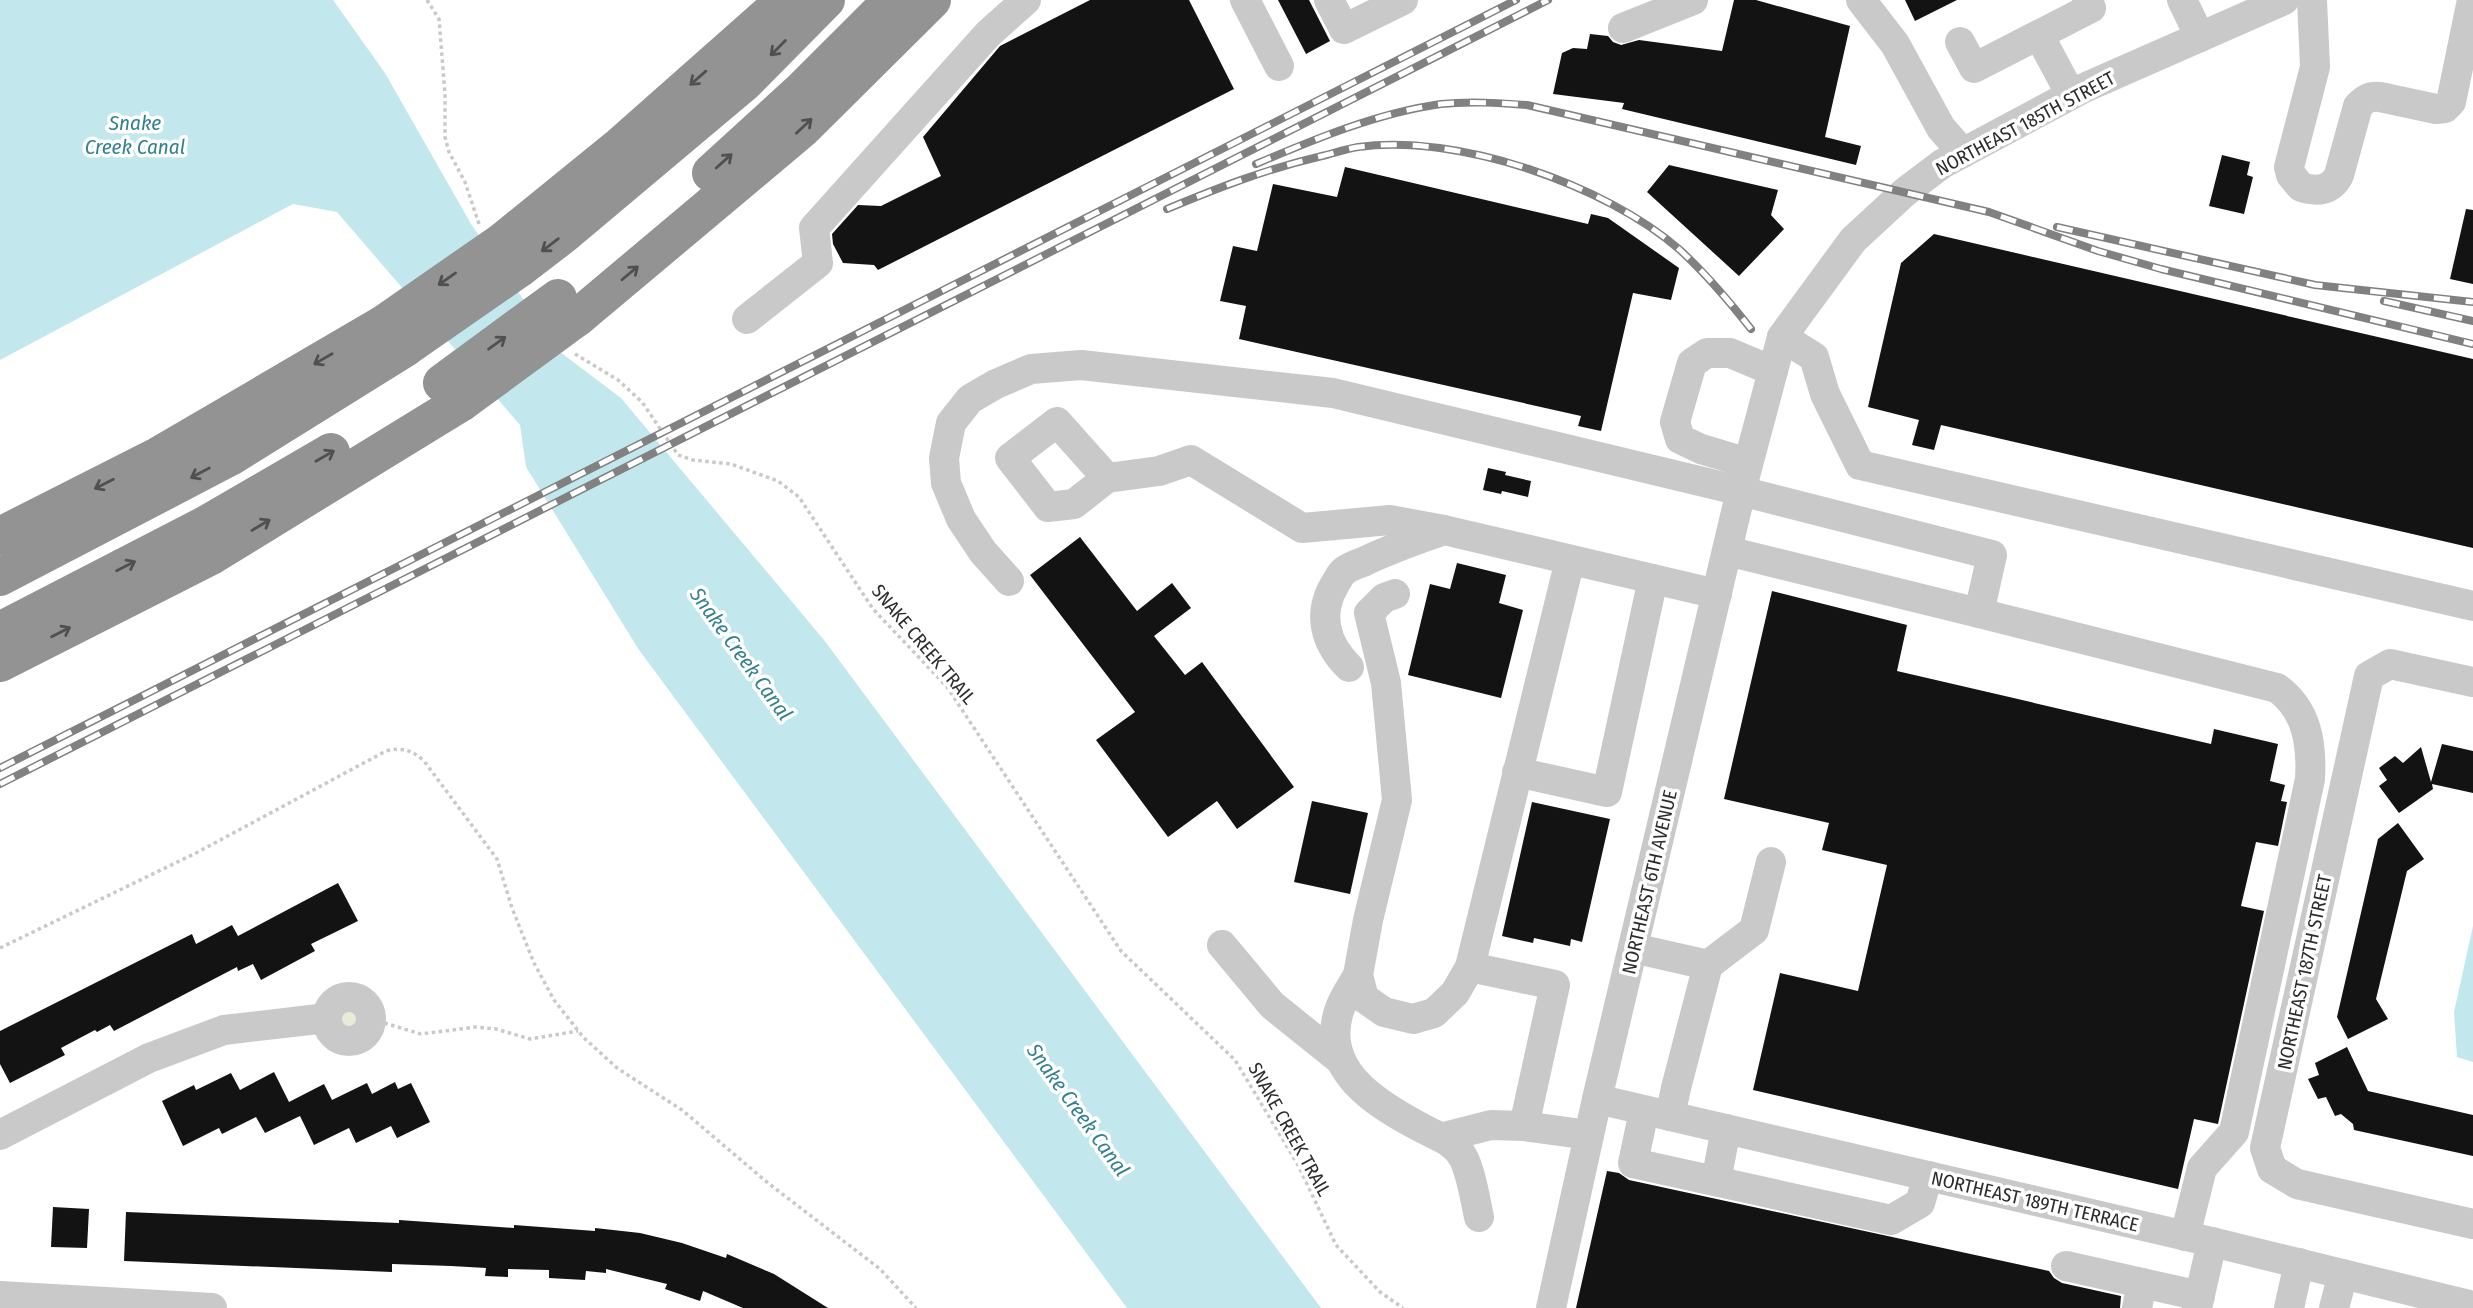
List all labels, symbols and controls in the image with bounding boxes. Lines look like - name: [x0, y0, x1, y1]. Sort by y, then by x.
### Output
- one-way arrow: [770, 40, 787, 57]
- street label: NORTHEAST 185TH STREET: [1932, 66, 2119, 180]
- one-way arrow: [689, 70, 707, 86]
- water label: Snake Creek Canal: [85, 110, 185, 160]
- one-way arrow: [795, 118, 812, 135]
- one-way arrow: [715, 153, 733, 169]
- one-way arrow: [542, 237, 560, 252]
- one-way arrow: [621, 265, 639, 281]
- one-way arrow: [438, 272, 457, 286]
- one-way arrow: [487, 336, 506, 350]
- one-way arrow: [313, 352, 333, 366]
- one-way arrow: [315, 449, 335, 463]
- one-way arrow: [190, 466, 211, 480]
- one-way arrow: [94, 477, 115, 491]
- one-way arrow: [251, 518, 271, 532]
- one-way arrow: [115, 558, 136, 572]
- street label: SNAKE CREEK TRAIL: [867, 580, 981, 709]
- water label: Snake Creek Canal: [684, 582, 798, 725]
- one-way arrow: [50, 625, 71, 639]
- street label: NORTHEAST 6TH AVENUE: [1617, 788, 1682, 976]
- street label: NORTHEAST 187TH STREET: [2273, 872, 2336, 1072]
- water label: Snake Creek Canal: [1021, 1038, 1135, 1181]
- street label: SNAKE CREEK TRAIL: [1243, 1058, 1336, 1201]
- street label: NORTHEAST 189TH TERRACE: [1929, 1166, 2141, 1237]

